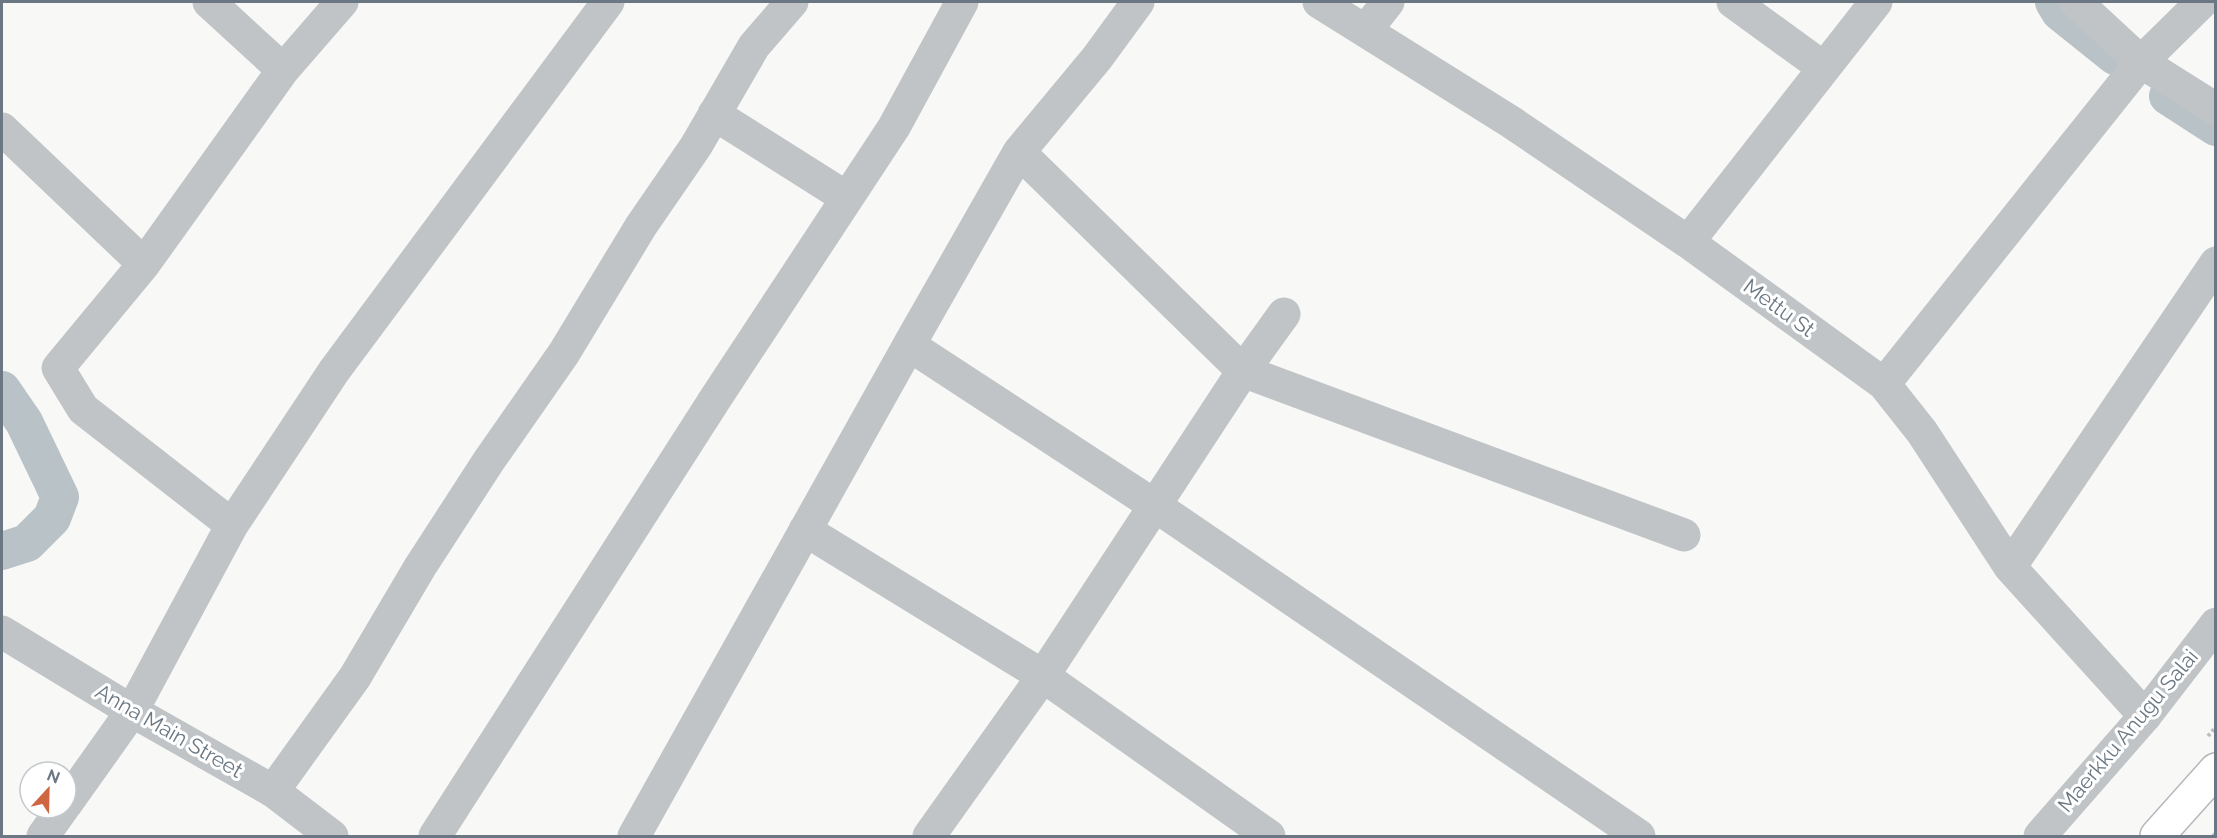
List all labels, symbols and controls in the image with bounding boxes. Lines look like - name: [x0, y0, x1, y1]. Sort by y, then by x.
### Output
- street label: Mettu St: [1739, 273, 1820, 342]
- street label: Maerkku Anugu Salai: [2052, 644, 2203, 817]
- street label: Anna Main Street: [91, 678, 247, 783]
- north arrow: [18, 760, 78, 820]
- text: N: [44, 765, 63, 788]

